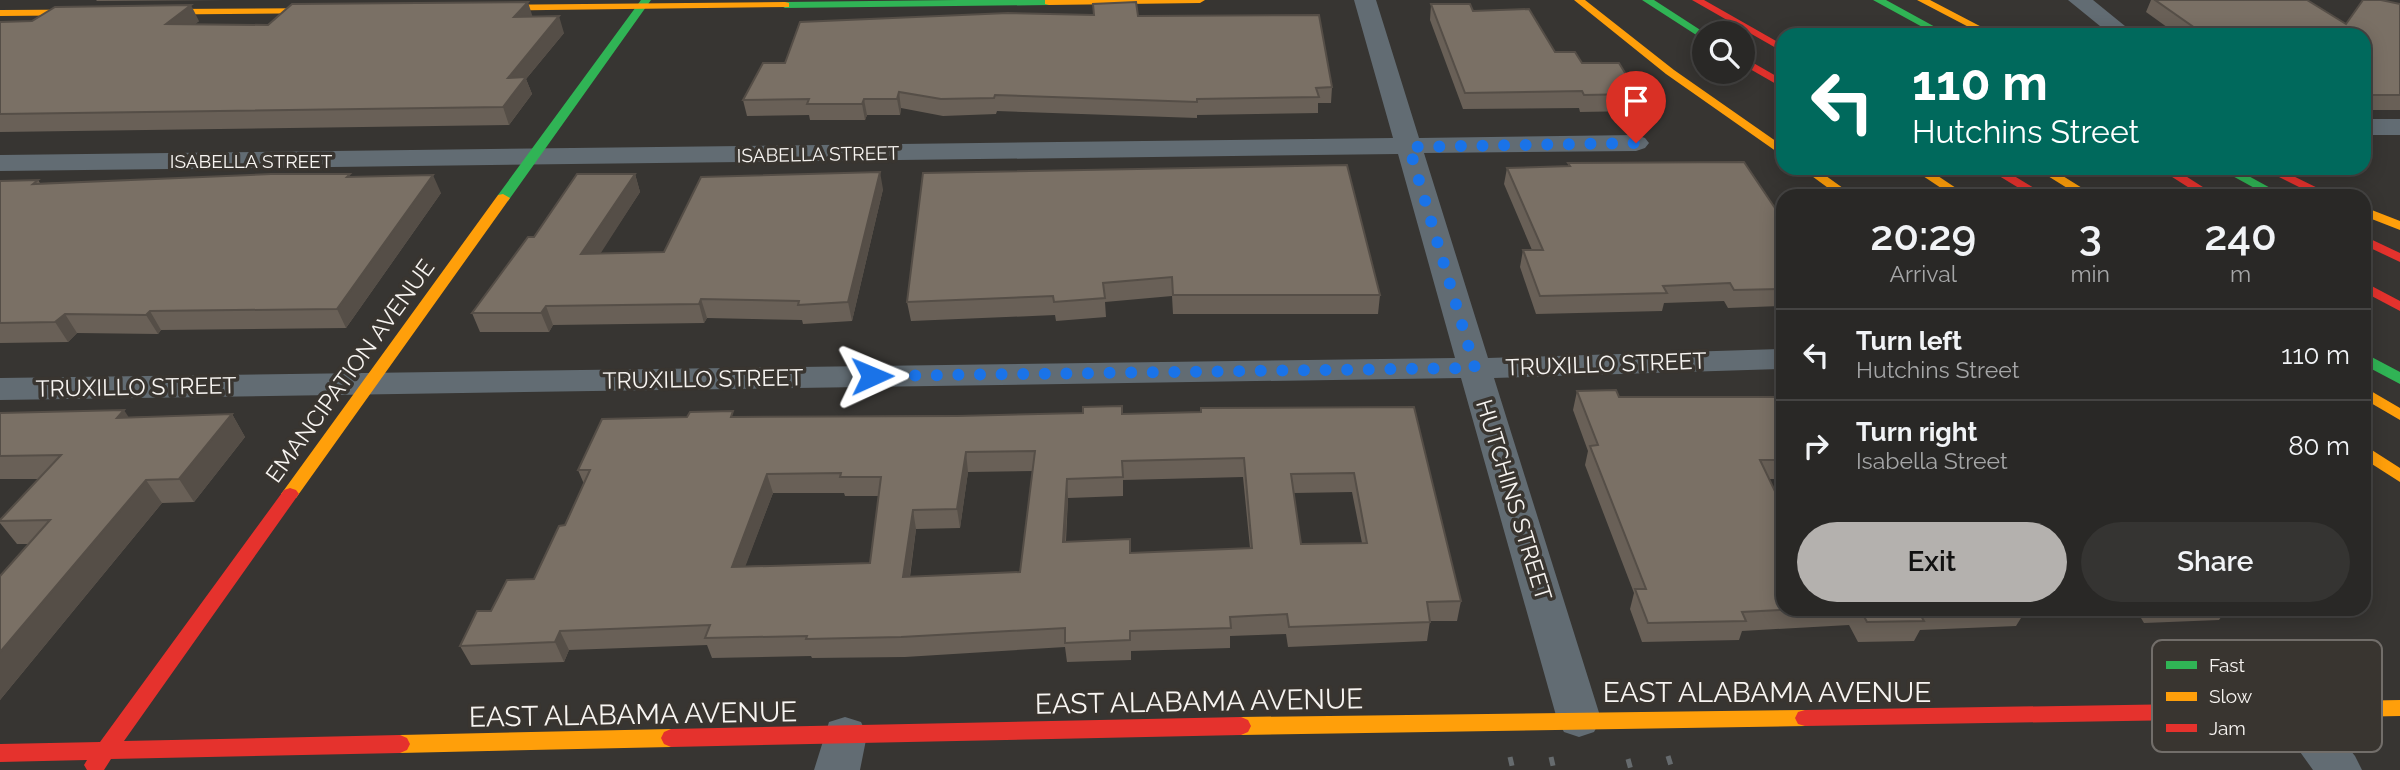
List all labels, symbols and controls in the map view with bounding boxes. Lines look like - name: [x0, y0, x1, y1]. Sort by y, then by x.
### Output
- map controls: [1692, 21, 1755, 84]
- button: search: [1692, 21, 1755, 84]
- text: 110 m: [1912, 54, 2048, 111]
- icon: left: [1797, 56, 1888, 147]
- pin: [1606, 71, 1666, 143]
- icon: arrive: [1617, 82, 1655, 120]
- text: Hutchins Street: [1912, 113, 2139, 150]
- street label: ISABELLA STREET: [737, 142, 900, 166]
- street label: ISABELLA STREET: [170, 150, 333, 172]
- text: 20:29: [1870, 211, 1976, 260]
- text: 3: [2079, 211, 2102, 260]
- text: 240: [2204, 211, 2277, 260]
- street label: EMANCIPATION AVENUE: [260, 254, 440, 487]
- text: Arrival: [1889, 260, 1957, 287]
- text: min: [2070, 260, 2110, 287]
- text: m: [2230, 260, 2251, 287]
- text: Turn left: [1856, 326, 1962, 356]
- icon: left: [1797, 336, 1835, 374]
- position arrow: [835, 339, 909, 413]
- text: 110 m: [2281, 340, 2350, 370]
- street label: TRUXILLO STREET: [1505, 347, 1707, 380]
- text: Hutchins Street: [1856, 356, 2019, 383]
- street label: TRUXILLO STREET: [602, 363, 804, 394]
- street label: TRUXILLO STREET: [35, 371, 237, 402]
- street label: HUTCHINS STREET: [1471, 396, 1558, 604]
- text: Turn right: [1856, 417, 1977, 447]
- icon: right: [1797, 427, 1835, 465]
- text: 80 m: [2288, 431, 2350, 461]
- text: Isabella Street: [1856, 447, 2008, 474]
- button: Exit: [1797, 522, 2067, 602]
- button: Share: [2081, 522, 2350, 602]
- legend: [2152, 640, 2382, 752]
- text: Fast: [2209, 654, 2245, 676]
- street label: EAST ALABAMA AVENUE: [1603, 676, 1931, 709]
- street label: EAST ALABAMA AVENUE: [1034, 682, 1364, 721]
- text: Slow: [2209, 685, 2253, 707]
- street label: EAST ALABAMA AVENUE: [468, 695, 798, 734]
- text: Jam: [2209, 717, 2246, 739]

